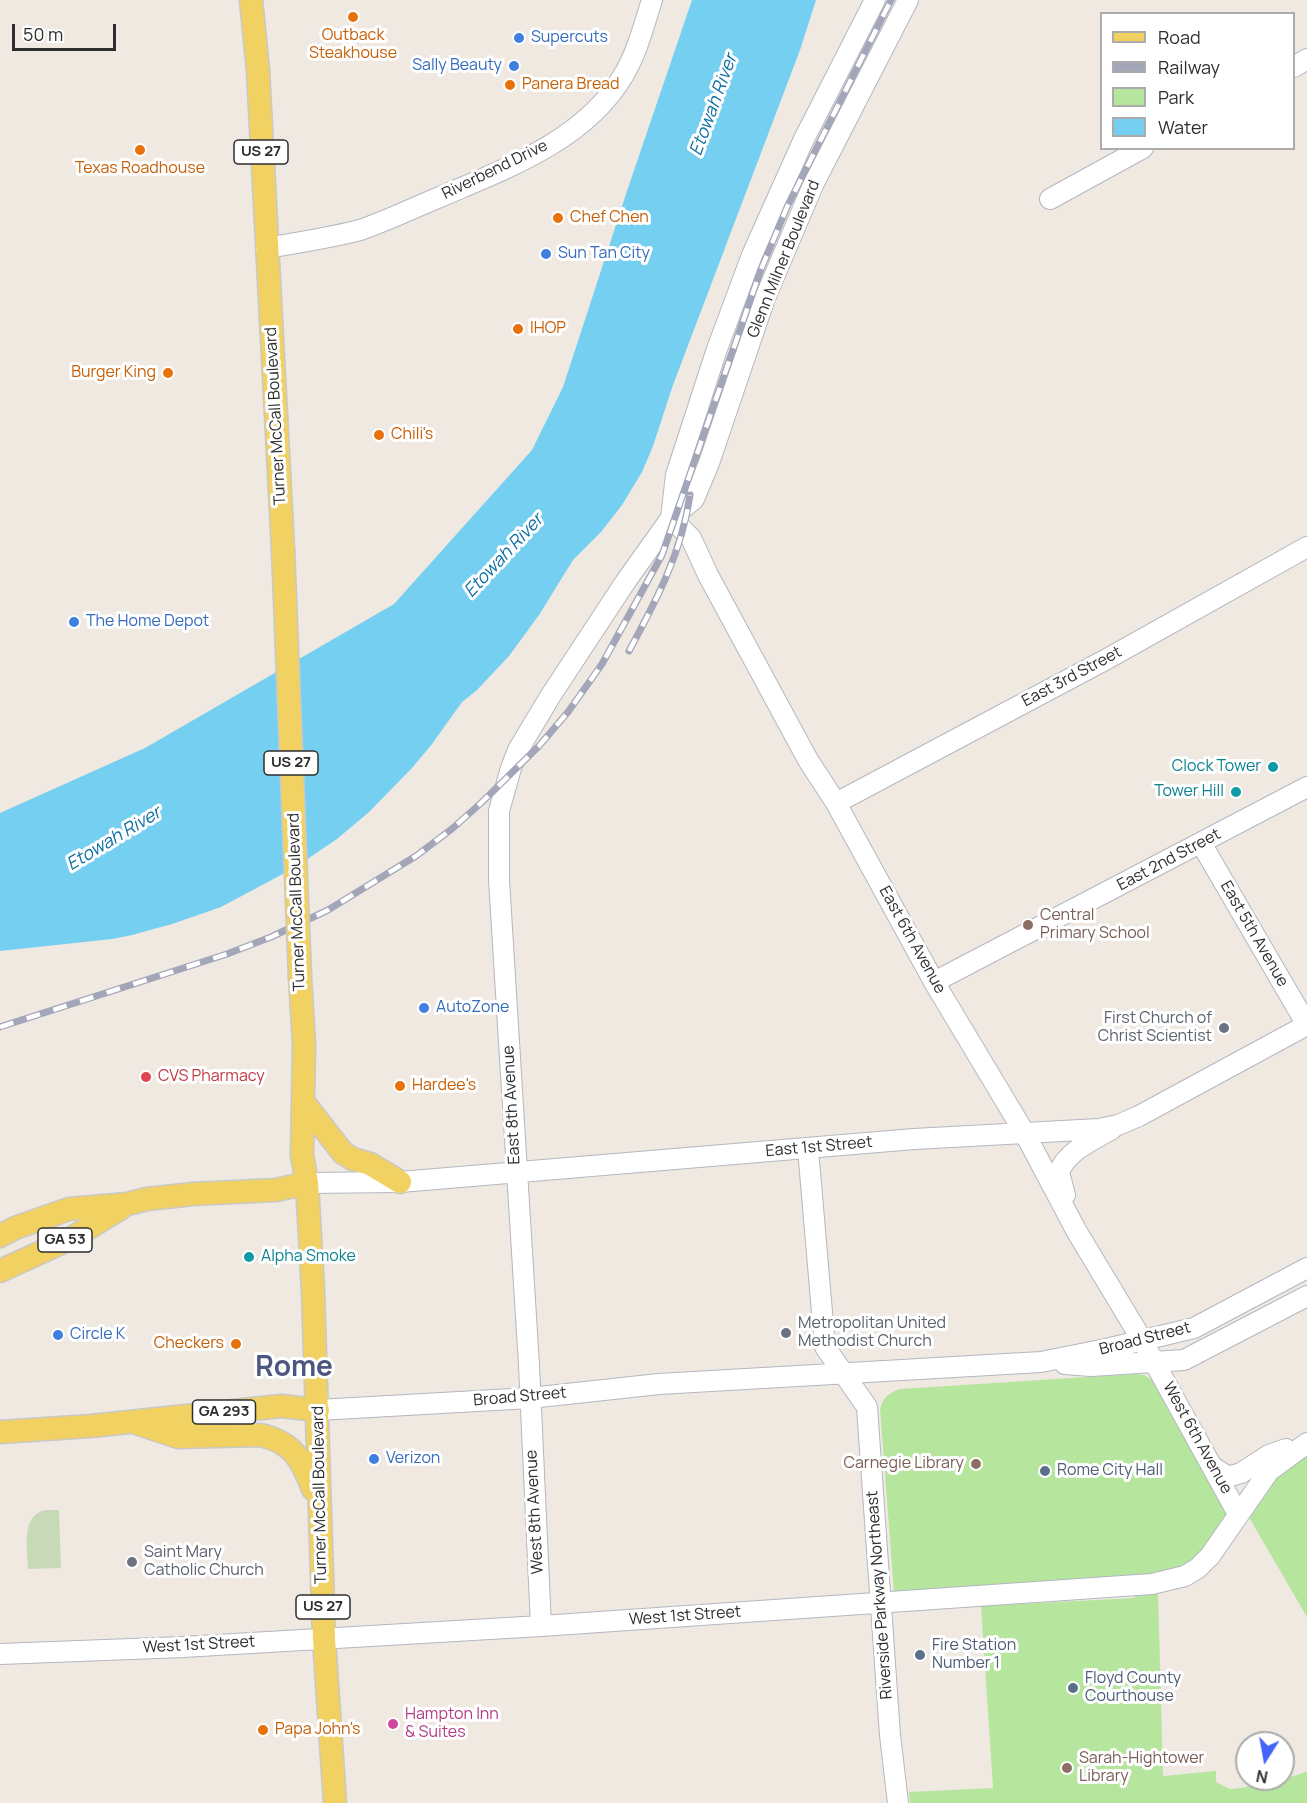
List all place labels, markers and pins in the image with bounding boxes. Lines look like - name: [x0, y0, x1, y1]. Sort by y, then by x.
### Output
- marker: Outback Steakhouse: [346, 10, 360, 24]
- place label: Outback Steakhouse: [309, 26, 397, 64]
- place label: Supercuts: [531, 28, 608, 48]
- marker: Supercuts: [512, 31, 526, 45]
- place label: Sally Beauty: [412, 56, 502, 76]
- marker: Sally Beauty: [507, 59, 521, 73]
- place label: Panera Bread: [522, 75, 619, 95]
- marker: Panera Bread: [503, 78, 517, 92]
- marker: Texas Roadhouse: [133, 143, 147, 157]
- place label: Texas Roadhouse: [75, 159, 205, 179]
- place label: Chef Chen: [570, 208, 649, 228]
- marker: Chef Chen: [551, 211, 565, 225]
- place label: Sun Tan City: [558, 244, 650, 264]
- marker: Sun Tan City: [539, 247, 553, 261]
- place label: IHOP: [530, 319, 566, 339]
- marker: IHOP: [511, 322, 525, 336]
- place label: Burger King: [71, 363, 156, 383]
- marker: Burger King: [161, 366, 175, 380]
- place label: Chili's: [391, 425, 433, 445]
- marker: Chili's: [372, 428, 386, 442]
- place label: The Home Depot: [86, 612, 209, 632]
- marker: The Home Depot: [67, 615, 81, 629]
- place label: Clock Tower: [1172, 757, 1261, 777]
- marker: Clock Tower: [1266, 760, 1280, 774]
- place label: Tower Hill: [1154, 782, 1224, 802]
- marker: Tower Hill: [1229, 785, 1243, 799]
- place label: Central Primary School: [1040, 906, 1150, 944]
- marker: Central Primary School: [1021, 918, 1035, 932]
- place label: AutoZone: [436, 998, 509, 1018]
- marker: AutoZone: [417, 1001, 431, 1015]
- place label: First Church of Christ Scientist: [1098, 1009, 1212, 1047]
- marker: First Church of Christ Scientist: [1217, 1021, 1231, 1035]
- place label: CVS Pharmacy: [158, 1067, 265, 1087]
- marker: CVS Pharmacy: [139, 1070, 153, 1084]
- place label: Hardee's: [412, 1076, 476, 1096]
- marker: Hardee's: [393, 1079, 407, 1093]
- place label: Alpha Smoke: [261, 1247, 356, 1267]
- marker: Alpha Smoke: [242, 1250, 256, 1264]
- place label: Metropolitan United Methodist Church: [798, 1314, 946, 1352]
- place label: Circle K: [70, 1325, 125, 1345]
- marker: Metropolitan United Methodist Church: [779, 1326, 793, 1340]
- marker: Circle K: [51, 1328, 65, 1342]
- place label: Checkers: [154, 1334, 224, 1354]
- marker: Checkers: [229, 1337, 243, 1351]
- place label: Verizon: [386, 1449, 440, 1469]
- marker: Verizon: [367, 1452, 381, 1466]
- place label: Carnegie Library: [844, 1454, 964, 1474]
- marker: Carnegie Library: [969, 1457, 983, 1471]
- place label: Rome City Hall: [1057, 1461, 1163, 1481]
- marker: Rome City Hall: [1038, 1464, 1052, 1478]
- place label: Saint Mary Catholic Church: [144, 1543, 264, 1581]
- marker: Saint Mary Catholic Church: [125, 1555, 139, 1569]
- place label: Fire Station Number 1: [932, 1636, 1016, 1674]
- marker: Fire Station Number 1: [913, 1648, 927, 1662]
- place label: Floyd County Courthouse: [1085, 1669, 1181, 1707]
- marker: Floyd County Courthouse: [1066, 1681, 1080, 1695]
- place label: Hampton Inn & Suites: [405, 1705, 499, 1743]
- marker: Hampton Inn & Suites: [386, 1717, 400, 1731]
- place label: Papa John's: [275, 1720, 361, 1740]
- marker: Papa John's: [256, 1723, 270, 1737]
- place label: Sarah-Hightower Library: [1079, 1749, 1204, 1787]
- marker: Sarah-Hightower Library: [1060, 1761, 1074, 1775]

